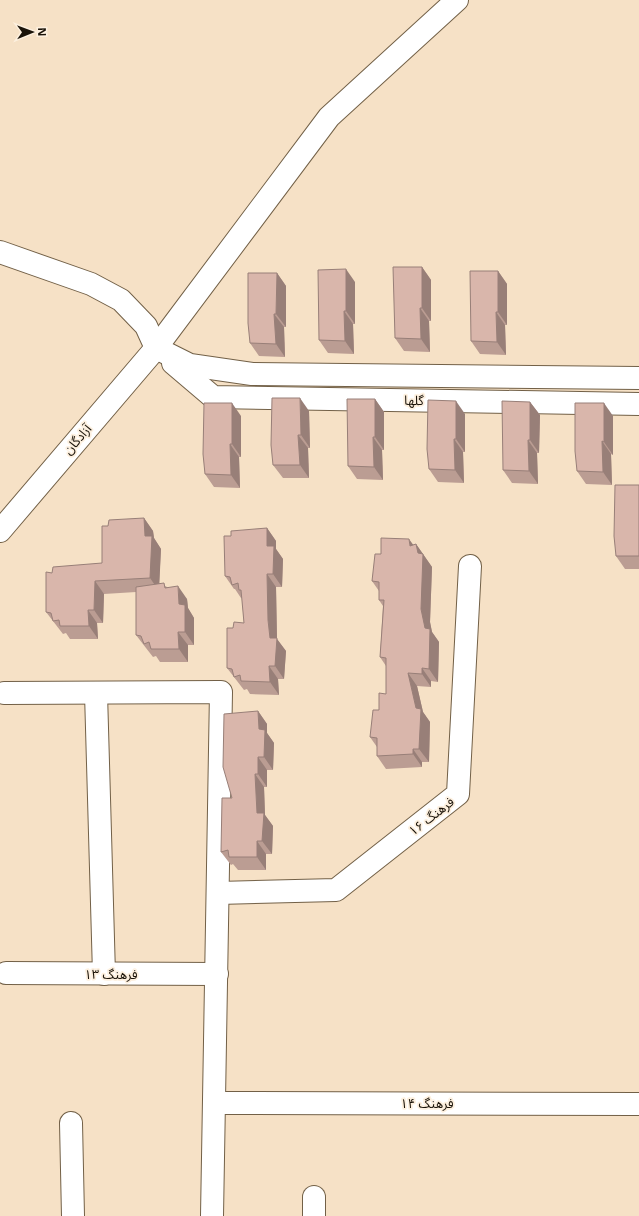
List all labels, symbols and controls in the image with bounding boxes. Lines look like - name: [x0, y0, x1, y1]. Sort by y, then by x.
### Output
- north arrow: [12, 12, 52, 52]
- text: N: [35, 27, 50, 36]
- street label: گلها: [404, 391, 425, 409]
- street label: آزادگان: [59, 419, 96, 458]
- street label: فرهنگ ۱۶: [404, 792, 458, 839]
- street label: فرهنگ ۱۳: [84, 965, 138, 983]
- street label: فرهنگ ۱۴: [400, 1094, 454, 1112]

